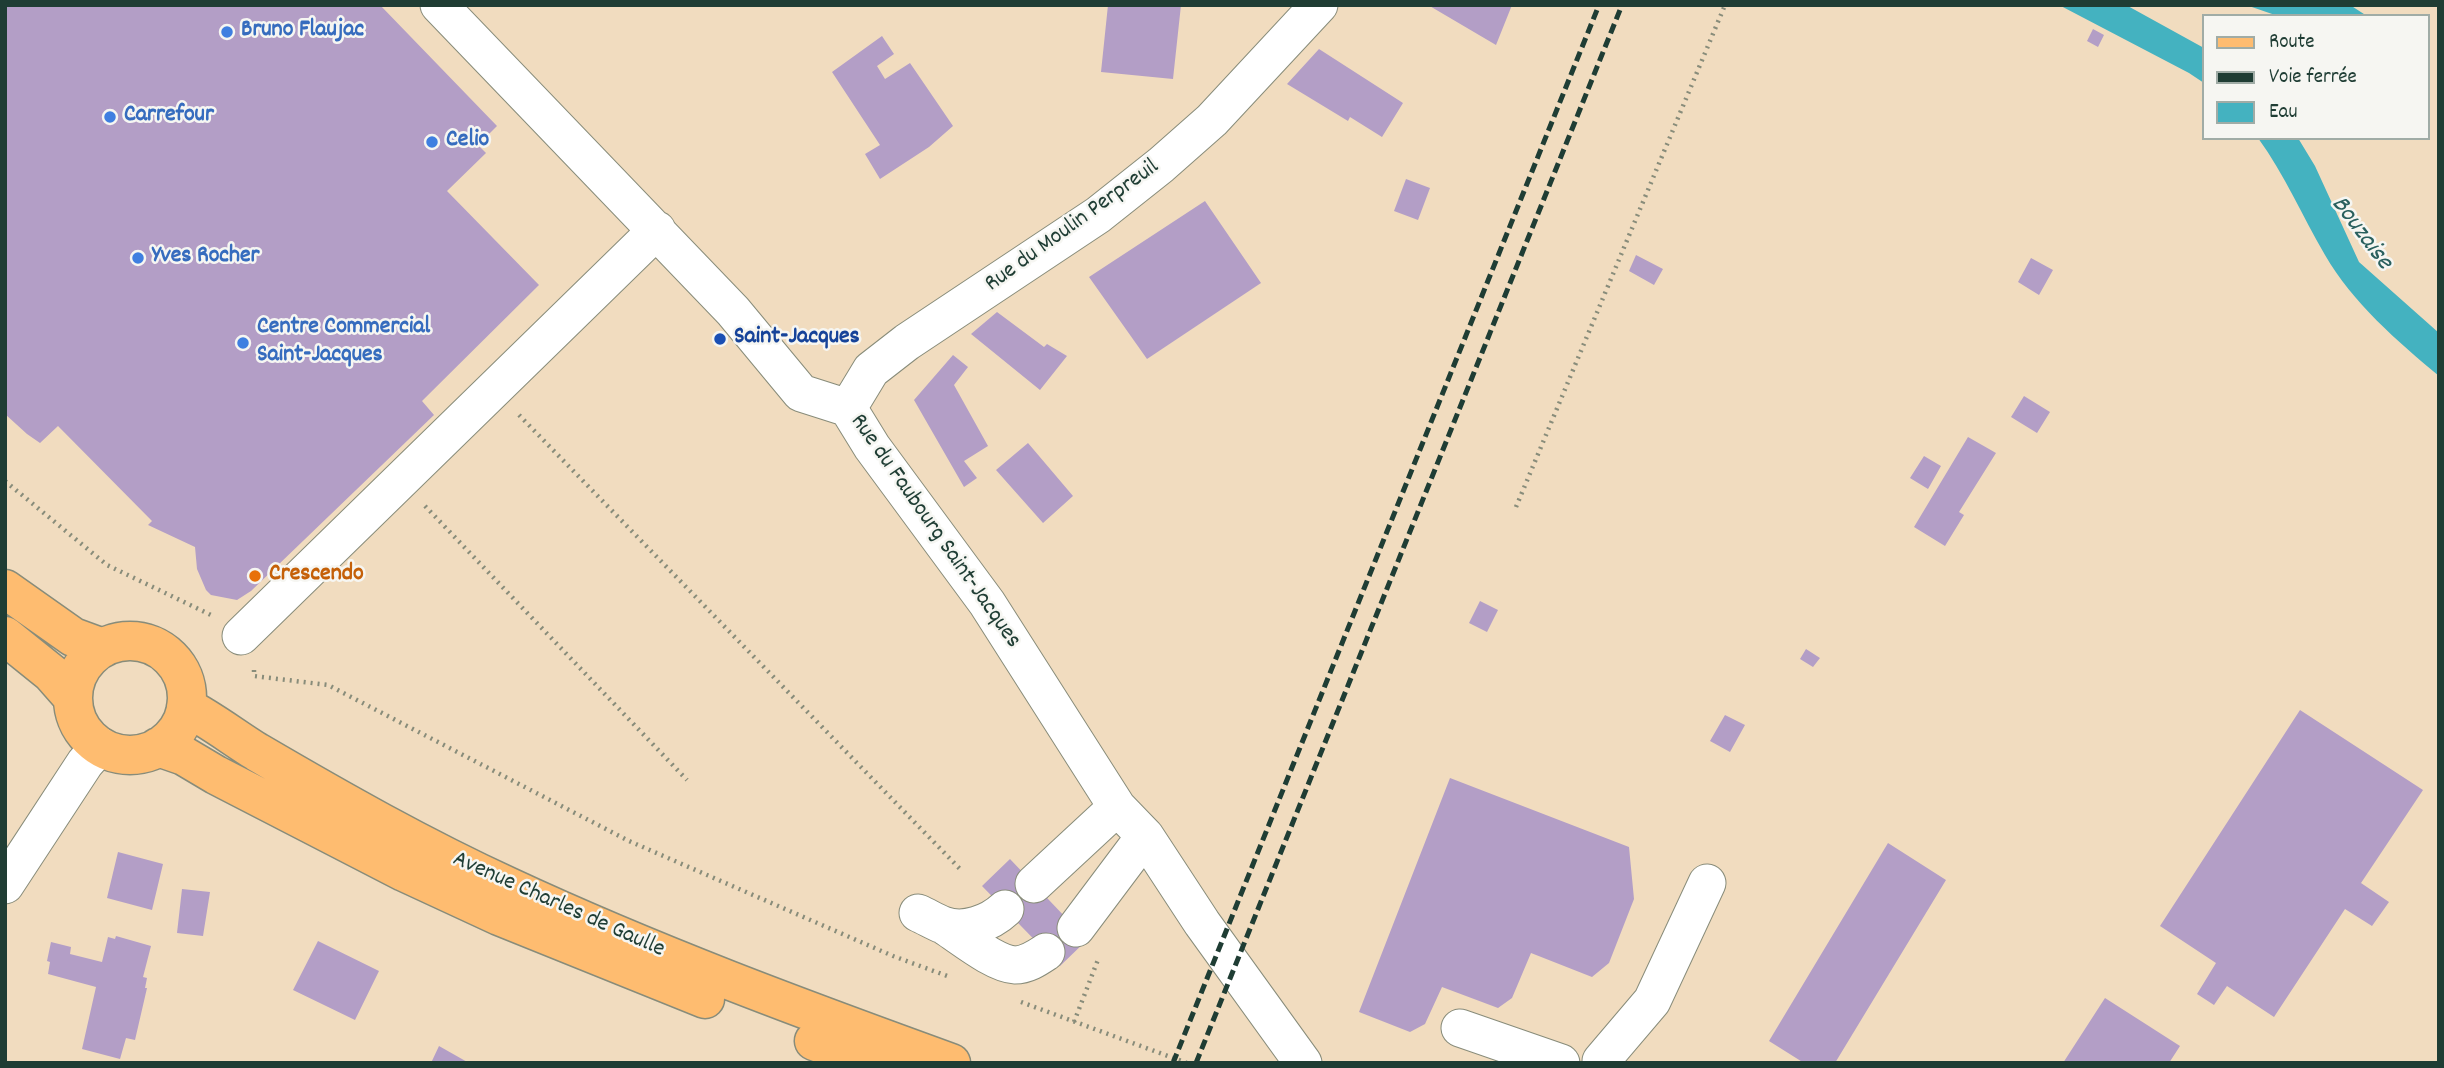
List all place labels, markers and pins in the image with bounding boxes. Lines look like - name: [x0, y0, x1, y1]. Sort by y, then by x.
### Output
- place label: Bruno Flaujac: [241, 18, 364, 46]
- marker: Bruno Flaujac: [219, 24, 235, 40]
- place label: Carrefour: [124, 103, 214, 131]
- marker: Carrefour: [102, 109, 118, 125]
- place label: Celio: [446, 128, 489, 156]
- marker: Celio: [424, 134, 440, 150]
- place label: Yves Rocher: [152, 244, 259, 272]
- marker: Yves Rocher: [130, 250, 146, 266]
- place label: Centre Commercial Saint-Jacques: [257, 315, 430, 371]
- place label: Saint-Jacques: [734, 325, 860, 353]
- marker: Saint-Jacques: [712, 331, 728, 347]
- marker: Centre Commercial Saint-Jacques: [235, 335, 251, 351]
- place label: Crescendo: [269, 562, 364, 590]
- marker: Crescendo: [247, 568, 263, 584]

